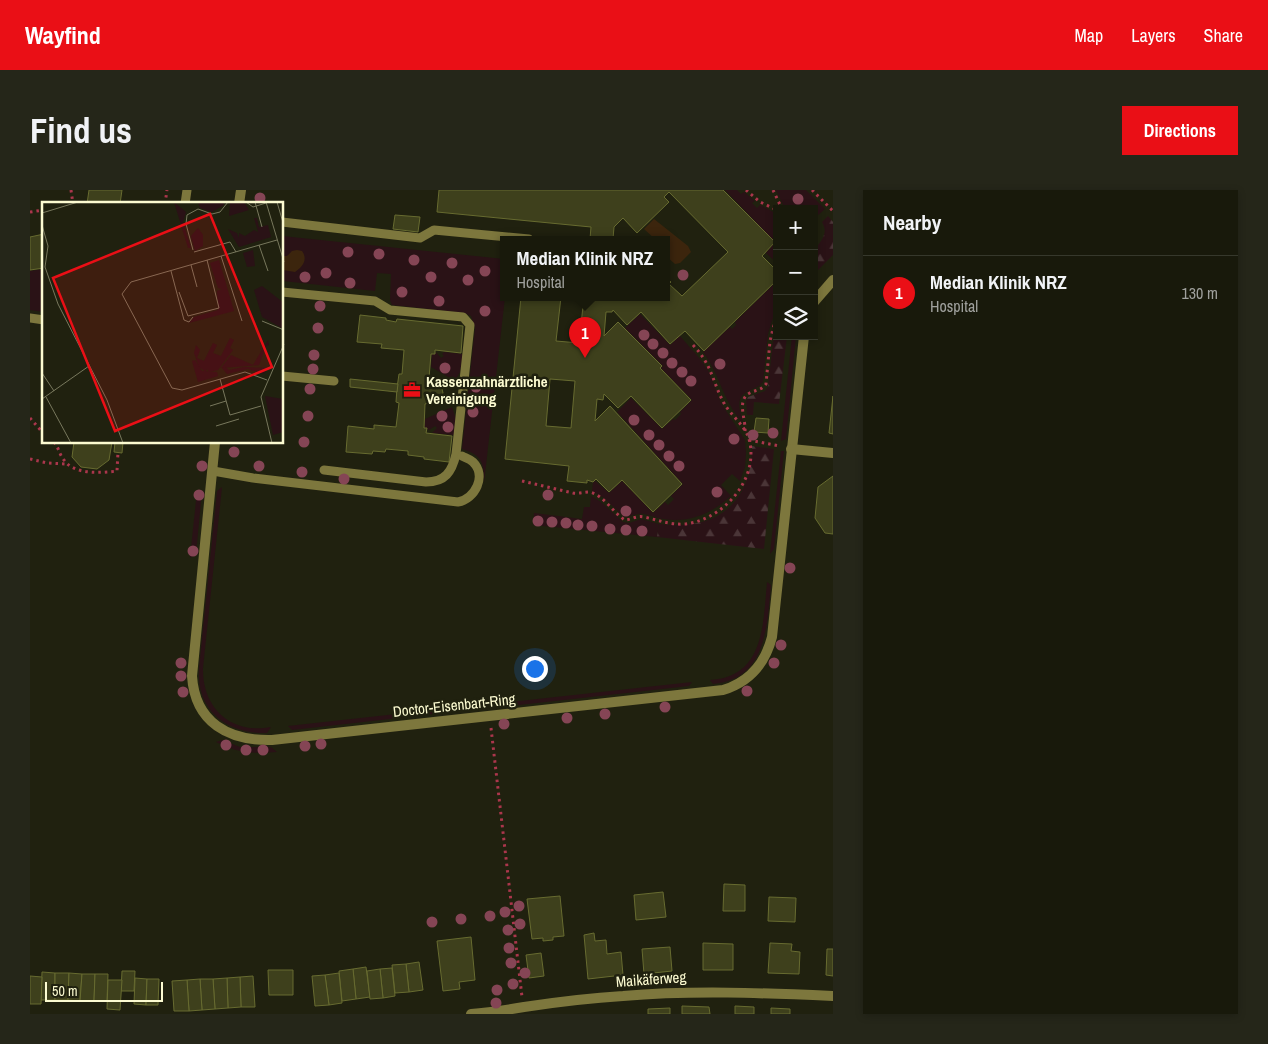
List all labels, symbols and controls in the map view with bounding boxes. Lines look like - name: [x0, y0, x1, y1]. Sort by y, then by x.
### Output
- text: Wayfind: [25, 19, 101, 51]
- text: Map: [1075, 23, 1103, 48]
- text: Layers: [1131, 23, 1176, 48]
- text: Share: [1204, 23, 1243, 48]
- button: Directions: [1122, 106, 1238, 155]
- text: Find us: [30, 107, 132, 154]
- inset map: [42, 202, 284, 444]
- map controls: [773, 205, 818, 340]
- button: +: [773, 205, 818, 250]
- text: Nearby: [883, 208, 941, 237]
- popup: [500, 236, 670, 301]
- text: Median Klinik NRZ: [517, 245, 653, 271]
- button: −: [773, 250, 818, 295]
- text: Median Klinik NRZ: [930, 269, 1067, 295]
- text: Hospital: [517, 271, 565, 293]
- text: 1: [895, 282, 903, 304]
- text: 130 m: [1182, 282, 1218, 304]
- button: layers: [773, 295, 818, 340]
- text: Hospital: [930, 295, 978, 317]
- pin: 1: [569, 317, 601, 358]
- place label: Kassenzahnärztliche Vereinigung: [426, 371, 548, 409]
- office icon: Kassenzahnärztliche Vereinigung: [402, 380, 422, 400]
- your location: [522, 656, 548, 682]
- street label: Doctor-Eisenbart-Ring: [392, 688, 516, 722]
- street label: Maikäferweg: [615, 966, 687, 992]
- scale bar: [45, 979, 162, 1002]
- text: 50 m: [52, 982, 78, 1000]

